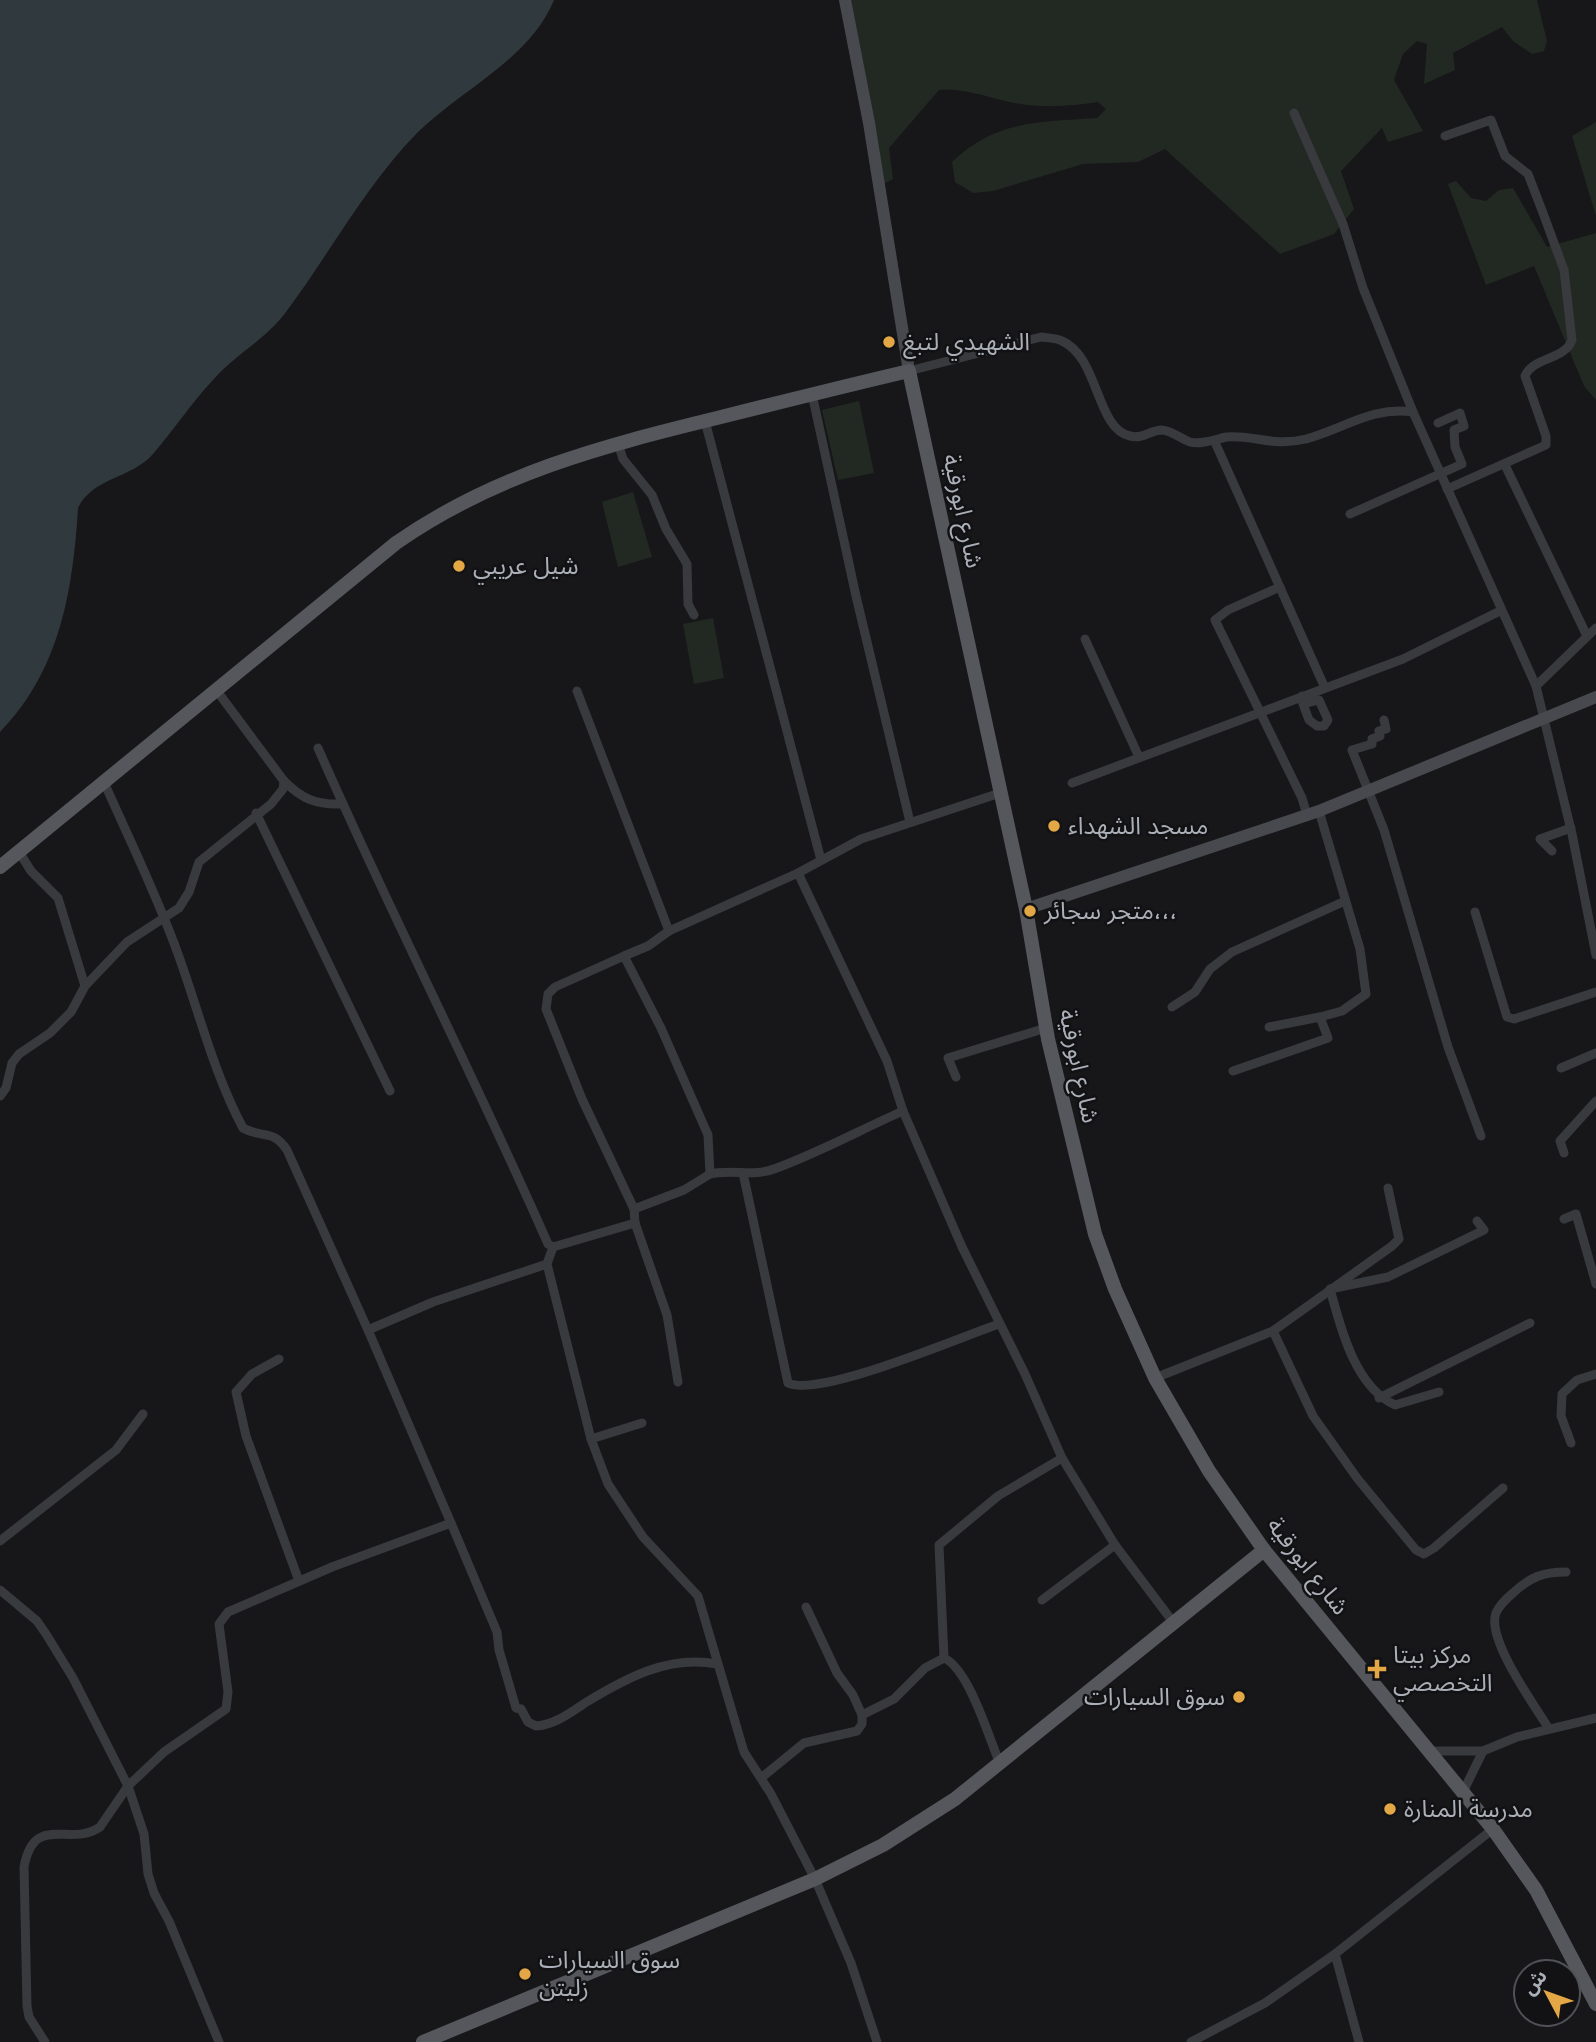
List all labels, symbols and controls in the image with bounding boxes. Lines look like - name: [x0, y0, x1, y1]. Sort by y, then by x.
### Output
- place label: الشهيدي لتبغ: [903, 328, 1030, 361]
- marker: الشهيدي لتبغ: [881, 334, 897, 350]
- street label: شارع ابورقية: [934, 451, 989, 571]
- place label: شيل عريبي: [473, 552, 579, 585]
- marker: شيل عريبي: [451, 558, 467, 574]
- place label: مسجد الشهداء: [1068, 812, 1208, 840]
- marker: مسجد الشهداء: [1046, 818, 1062, 834]
- place label: متجر سجائر،،،: [1043, 897, 1177, 925]
- marker: متجر سجائر،،،: [1022, 903, 1038, 919]
- street label: شارع ابورقية: [1050, 1006, 1105, 1126]
- street label: شارع ابورقية: [1259, 1512, 1355, 1622]
- place label: مركز بيتا التخصصي: [1393, 1641, 1492, 1702]
- marker: مركز بيتا التخصصي: [1367, 1659, 1387, 1679]
- place label: سوق السيارات: [1084, 1683, 1225, 1711]
- marker: سوق السيارات: [1231, 1689, 1247, 1705]
- place label: مدرسة المنارة: [1404, 1795, 1533, 1823]
- marker: مدرسة المنارة: [1382, 1801, 1398, 1817]
- place label: سوق السيارات زليتن: [539, 1946, 680, 2002]
- north arrow: [1512, 1958, 1582, 2028]
- text: ش: [1517, 1965, 1552, 2000]
- marker: سوق السيارات زليتن: [517, 1966, 533, 1982]

